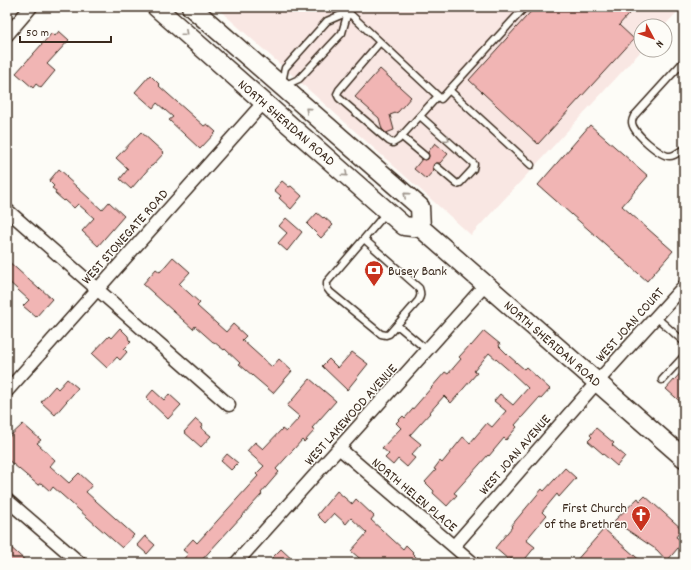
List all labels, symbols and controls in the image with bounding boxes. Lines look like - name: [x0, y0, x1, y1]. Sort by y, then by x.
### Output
- scale bar: [20, 18, 111, 44]
- north arrow: [633, 18, 673, 58]
- text: 50 m: [26, 25, 49, 42]
- one-way arrow: [180, 28, 188, 35]
- text: N: [651, 36, 667, 51]
- street label: NORTH SHERIDAN ROAD: [233, 76, 339, 172]
- one-way arrow: [305, 108, 312, 115]
- one-way arrow: [443, 135, 450, 142]
- one-way arrow: [341, 170, 348, 177]
- street label: WEST STONEGATE ROAD: [77, 185, 174, 289]
- one-way arrow: [403, 193, 411, 200]
- bank icon: Busey Bank: [363, 259, 385, 287]
- place label: Busey Bank: [388, 262, 447, 282]
- street label: WEST JOAN COURT: [591, 283, 670, 367]
- street label: NORTH SHERIDAN ROAD: [499, 297, 605, 393]
- street label: WEST LAKEWOOD AVENUE: [300, 360, 403, 471]
- street label: WEST JOAN AVENUE: [475, 410, 557, 500]
- street label: NORTH HELEN PLACE: [367, 454, 461, 538]
- place label: First Church of the Brethren: [544, 499, 627, 535]
- church icon: First Church of the Brethren: [630, 504, 652, 532]

